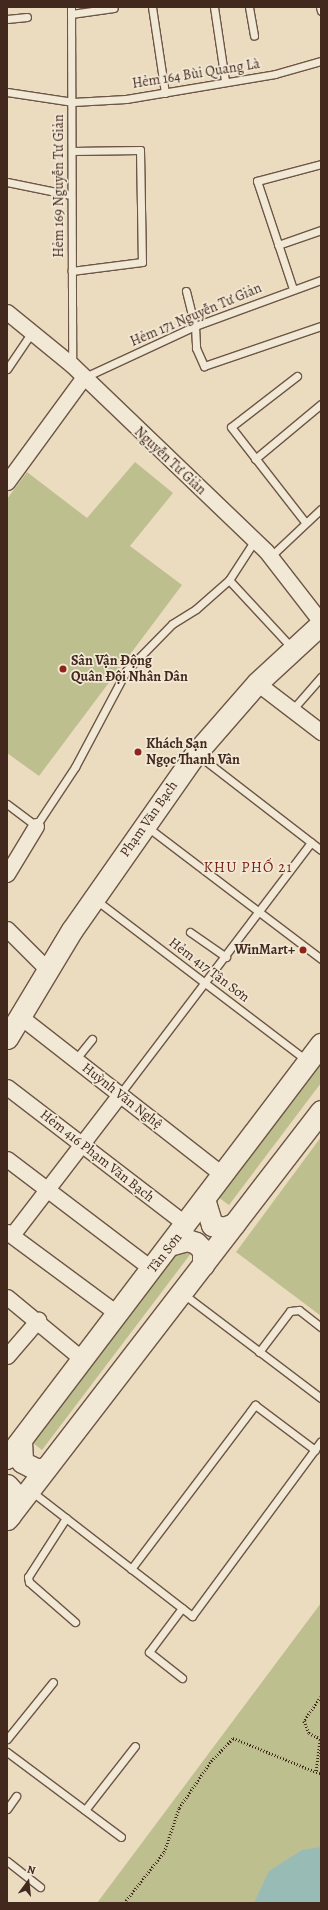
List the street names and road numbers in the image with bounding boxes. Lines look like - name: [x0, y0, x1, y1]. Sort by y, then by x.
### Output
- street label: Hẻm 164 Bùi Quang Là: [131, 56, 261, 92]
- street label: Hẻm 169 Nguyễn Tư Giản: [51, 114, 67, 258]
- street label: Hẻm 171 Nguyễn Tư Giản: [128, 280, 264, 350]
- street label: Nguyễn Tư Giản: [131, 423, 209, 499]
- street label: Phạm Văn Bạch: [117, 778, 181, 860]
- street label: Hẻm 417 Tân Sơn: [165, 934, 253, 1006]
- street label: Huỳnh Văn Nghệ: [79, 1059, 165, 1133]
- street label: Hẻm 416 Phạm Văn Bạch: [37, 1106, 157, 1206]
- street label: Tân Sơn: [144, 1230, 186, 1276]

